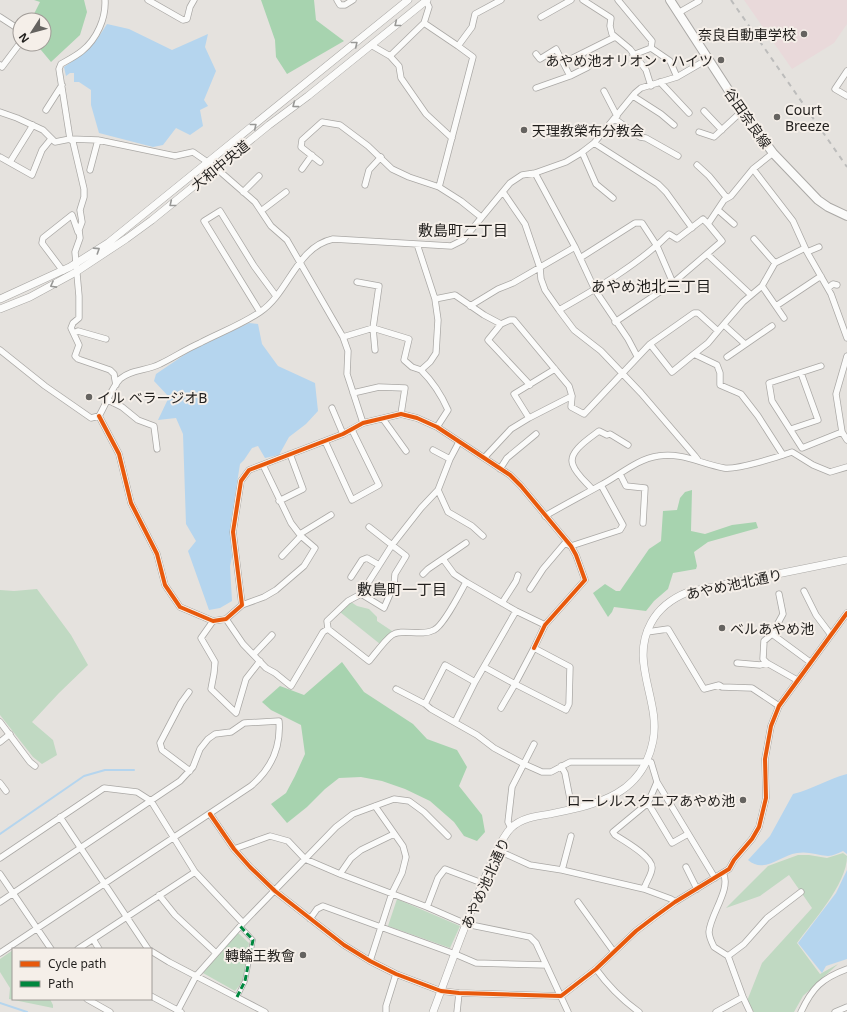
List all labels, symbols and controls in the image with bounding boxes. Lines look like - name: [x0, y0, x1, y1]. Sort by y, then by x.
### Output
- north arrow: [12, 12, 52, 52]
- one-way arrow: [394, 20, 401, 27]
- place label: 奈良自動車学校: [698, 25, 796, 44]
- marker: 奈良自動車学校: [799, 29, 809, 39]
- text: N: [15, 30, 32, 46]
- one-way arrow: [350, 41, 357, 48]
- place label: あやめ池オリオン・ハイツ: [545, 51, 713, 70]
- marker: あやめ池オリオン・ハイツ: [716, 55, 726, 65]
- street label: 谷田奈良線: [720, 84, 776, 152]
- place label: Court Breeze: [785, 100, 830, 135]
- one-way arrow: [292, 101, 299, 108]
- marker: Court Breeze: [772, 112, 782, 122]
- place label: 天理教榮布分教会: [532, 121, 644, 140]
- one-way arrow: [249, 123, 256, 130]
- marker: 天理教榮布分教会: [519, 125, 529, 135]
- street label: 大和中央道: [187, 136, 253, 194]
- one-way arrow: [169, 199, 176, 206]
- district label: 敷島町二丁目: [418, 220, 508, 240]
- one-way arrow: [93, 247, 100, 255]
- district label: あやめ池北三丁目: [591, 276, 711, 296]
- one-way arrow: [50, 280, 57, 288]
- place label: イル ベラージオB: [97, 388, 207, 407]
- marker: イル ベラージオB: [84, 392, 94, 402]
- street label: あやめ池北通り: [684, 565, 784, 603]
- district label: 敷島町一丁目: [357, 579, 447, 599]
- place label: ベルあやめ池: [730, 619, 814, 638]
- marker: ベルあやめ池: [717, 623, 727, 633]
- place label: ローレルスクエアあやめ池: [567, 791, 735, 810]
- marker: ローレルスクエアあやめ池: [738, 795, 748, 805]
- street label: あやめ池北通り: [456, 834, 514, 932]
- place label: 轉輪王教會: [225, 946, 295, 965]
- legend: [12, 948, 152, 1000]
- marker: 轉輪王教會: [298, 950, 308, 960]
- text: Cycle path: [48, 955, 106, 972]
- text: Path: [48, 975, 74, 992]

